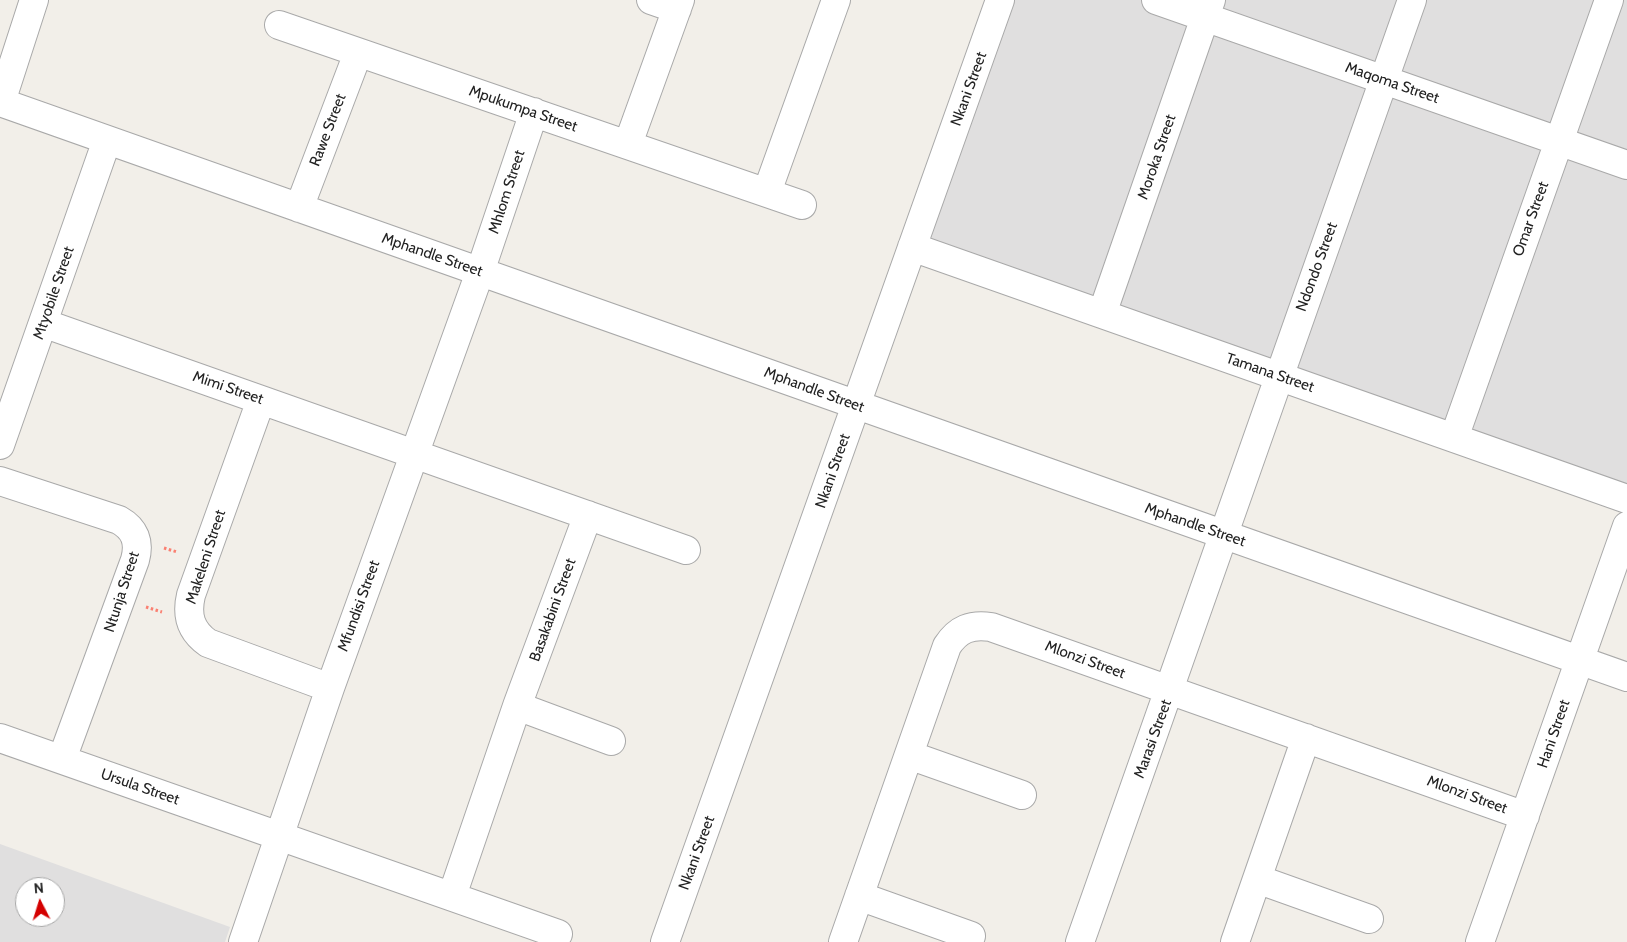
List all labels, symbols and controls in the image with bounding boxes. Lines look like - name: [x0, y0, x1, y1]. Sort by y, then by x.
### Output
- street label: Nkani Street: [947, 49, 991, 129]
- street label: Maqoma Street: [1343, 59, 1441, 107]
- street label: Mpukumpa Street: [466, 82, 580, 136]
- street label: Rawe Street: [306, 91, 350, 169]
- street label: Moroka Street: [1134, 112, 1180, 202]
- street label: Mhlom Street: [485, 148, 529, 236]
- street label: Omar Street: [1509, 179, 1553, 259]
- street label: Ndondo Street: [1293, 220, 1341, 314]
- street label: Mphandle Street: [379, 229, 485, 281]
- street label: Mtyobile Street: [30, 244, 78, 342]
- street label: Tamana Street: [1224, 349, 1316, 397]
- street label: Mphandle Street: [761, 364, 867, 416]
- street label: Mimi Street: [190, 368, 266, 408]
- street label: Nkani Street: [812, 431, 854, 511]
- street label: Mphandle Street: [1142, 499, 1248, 551]
- street label: Makeleni Street: [182, 508, 230, 606]
- street label: Ntunja Street: [100, 549, 144, 635]
- street label: Basakabini Street: [526, 556, 580, 664]
- street label: Mfundisi Street: [334, 558, 384, 654]
- street label: Mlonzi Street: [1042, 637, 1128, 683]
- street label: Marasi Street: [1130, 697, 1176, 781]
- street label: Hani Street: [1534, 697, 1574, 771]
- street label: Ursula Street: [98, 765, 182, 809]
- street label: Mlonzi Street: [1424, 772, 1510, 818]
- street label: Nkani Street: [675, 813, 719, 893]
- north arrow: [15, 877, 65, 927]
- text: N: [33, 879, 44, 897]

